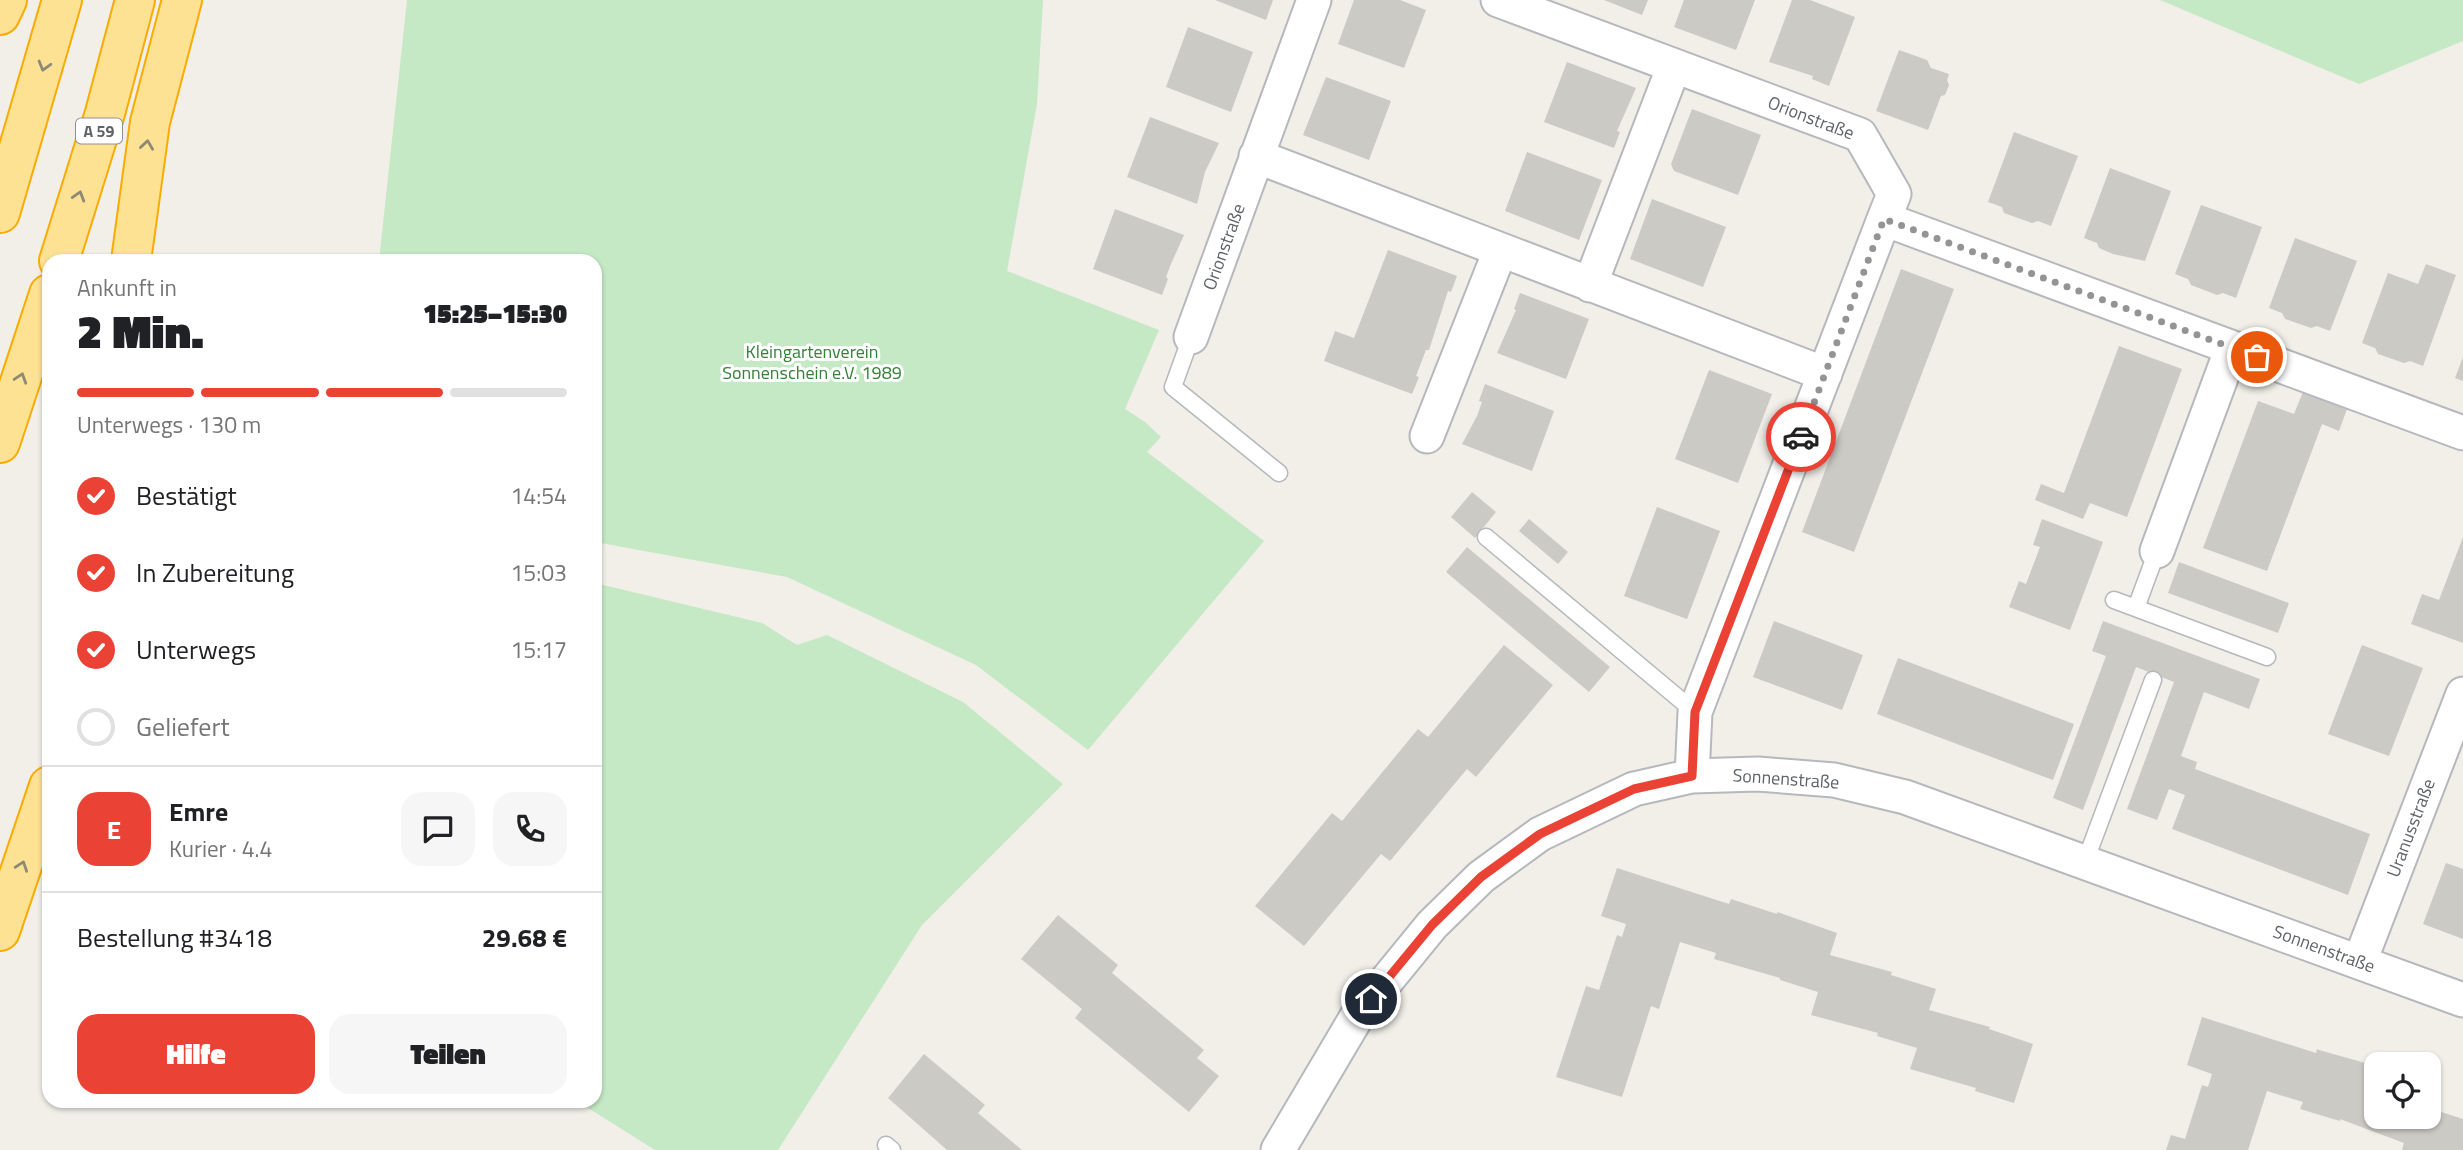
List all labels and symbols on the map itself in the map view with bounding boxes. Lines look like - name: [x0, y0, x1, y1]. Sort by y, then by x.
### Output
- one-way arrow: [37, 59, 52, 71]
- street label: Orionstraße: [1764, 89, 1858, 146]
- road number: A 59: [76, 119, 122, 144]
- one-way arrow: [139, 139, 154, 150]
- one-way arrow: [71, 190, 86, 202]
- street label: Orionstraße: [1195, 200, 1252, 294]
- pin: [2227, 327, 2287, 387]
- park label: Kleingartenverein Sonnenschein e.V. 1989: [722, 338, 902, 386]
- one-way arrow: [13, 373, 28, 385]
- courier: [1766, 402, 1836, 472]
- street label: Sonnenstraße: [1732, 761, 1840, 796]
- street label: Uranusstraße: [2379, 775, 2442, 881]
- one-way arrow: [14, 861, 28, 873]
- street label: Sonnenstraße: [2269, 918, 2379, 979]
- pin: [1341, 969, 1401, 1029]

